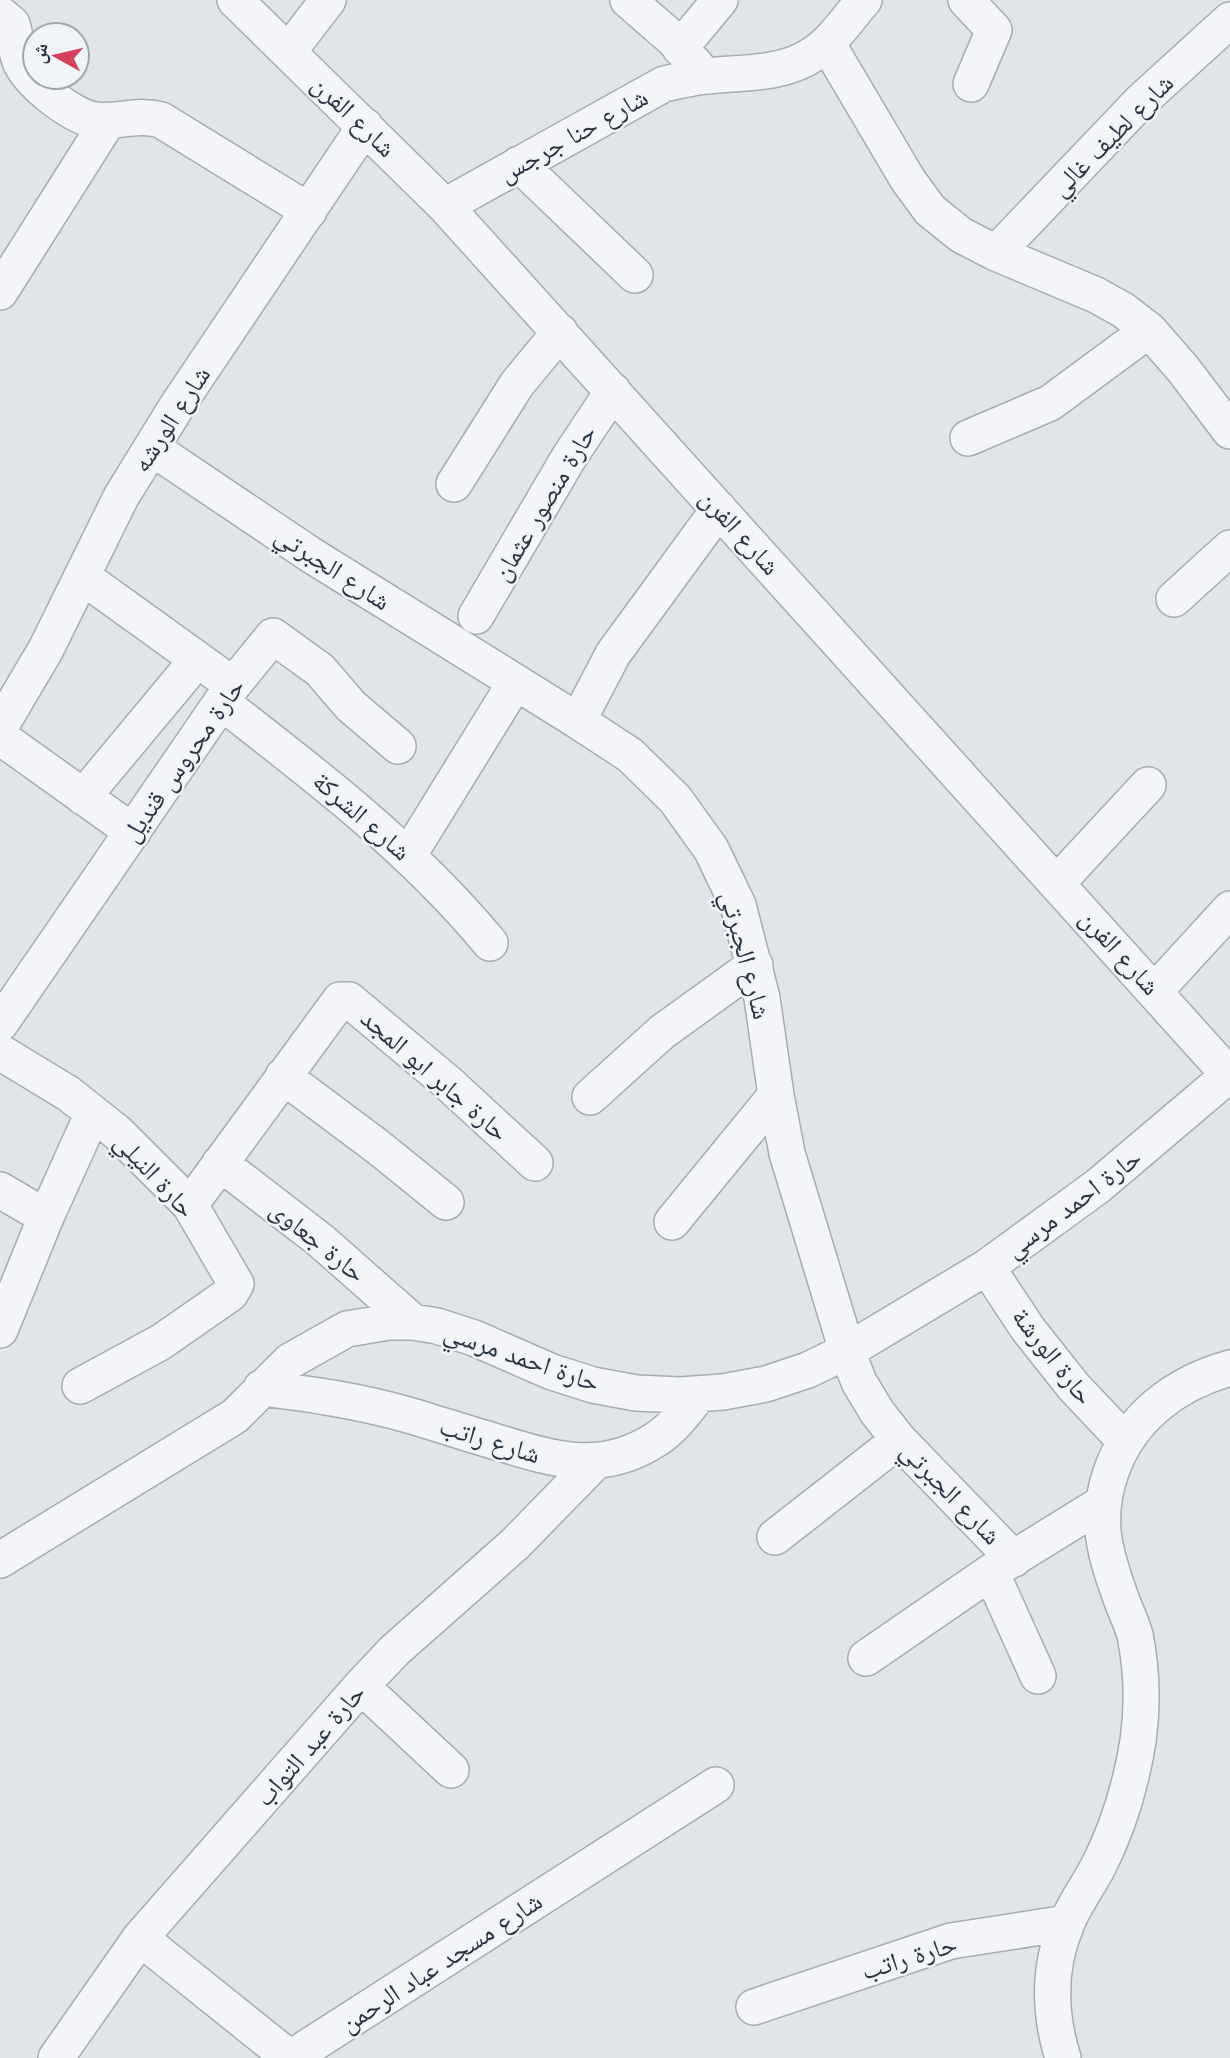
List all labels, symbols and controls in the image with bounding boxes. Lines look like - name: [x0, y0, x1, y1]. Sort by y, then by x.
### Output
- north arrow: [21, 21, 91, 91]
- text: ش: [25, 42, 54, 66]
- street label: شارع لطيف غالي: [1042, 65, 1183, 206]
- street label: شارع الفرن: [303, 66, 405, 166]
- street label: شارع حنا جرجس: [491, 78, 655, 192]
- street label: شارع الورشه: [122, 358, 220, 480]
- street label: حارة منصور عثمان: [482, 418, 606, 588]
- street label: شارع الفرن: [691, 480, 789, 584]
- street label: شارع الجبرتي: [267, 516, 398, 621]
- street label: حارة محروس قنديل: [112, 670, 254, 850]
- street label: شارع الشركة: [305, 763, 419, 869]
- street label: شارع الجبرتي: [709, 887, 781, 1024]
- street label: شارع الفرن: [1071, 900, 1169, 1004]
- street label: حارة جابر ابو المجد: [353, 1000, 517, 1150]
- street label: حارة النيلي: [104, 1124, 205, 1227]
- street label: حارة احمد مرسي: [997, 1139, 1150, 1268]
- street label: حارة جعاوى: [262, 1190, 374, 1292]
- street label: حارة الورشة: [1003, 1299, 1103, 1413]
- street label: حارة احمد مرسي: [438, 1313, 605, 1403]
- street label: شارع راتب: [435, 1407, 545, 1473]
- street label: شارع الجبرتي: [891, 1433, 1010, 1554]
- street label: حارة عبد التواب: [246, 1675, 374, 1815]
- street label: شارع مسجد عباد الرحمن: [332, 1882, 550, 2042]
- street label: حارة راتب: [857, 1925, 961, 1989]

